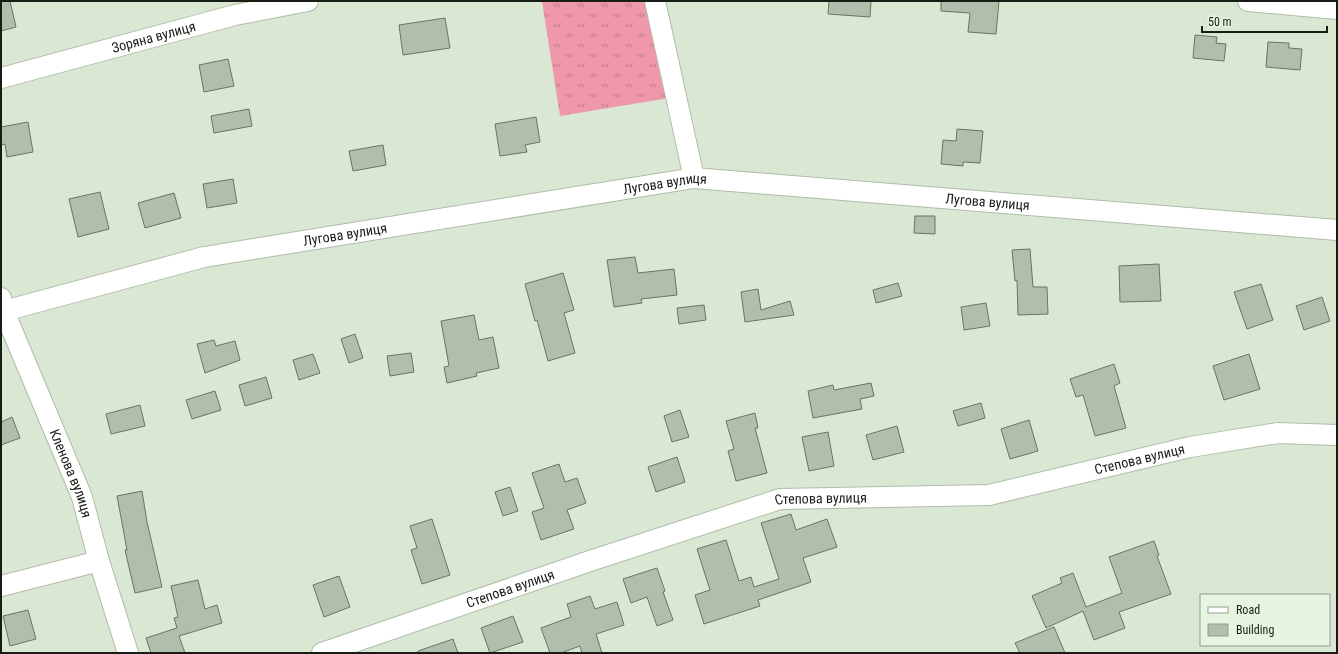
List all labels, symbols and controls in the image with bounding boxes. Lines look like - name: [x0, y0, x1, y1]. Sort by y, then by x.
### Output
- scale bar: [1202, 8, 1327, 34]
- text: 50 m: [1208, 15, 1232, 29]
- street label: Зоряна вулиця: [110, 18, 197, 56]
- street label: Лугова вулиця: [622, 170, 707, 197]
- street label: Лугова вулиця: [945, 190, 1030, 213]
- street label: Лугова вулиця: [302, 220, 388, 249]
- street label: Кленова вулиця: [46, 427, 95, 519]
- street label: Степова вулиця: [1093, 441, 1186, 478]
- street label: Степова вулиця: [772, 489, 867, 508]
- street label: Степова вулиця: [464, 566, 556, 611]
- legend: [1200, 594, 1330, 646]
- text: Road: [1236, 603, 1260, 617]
- text: Building: [1236, 623, 1274, 637]

